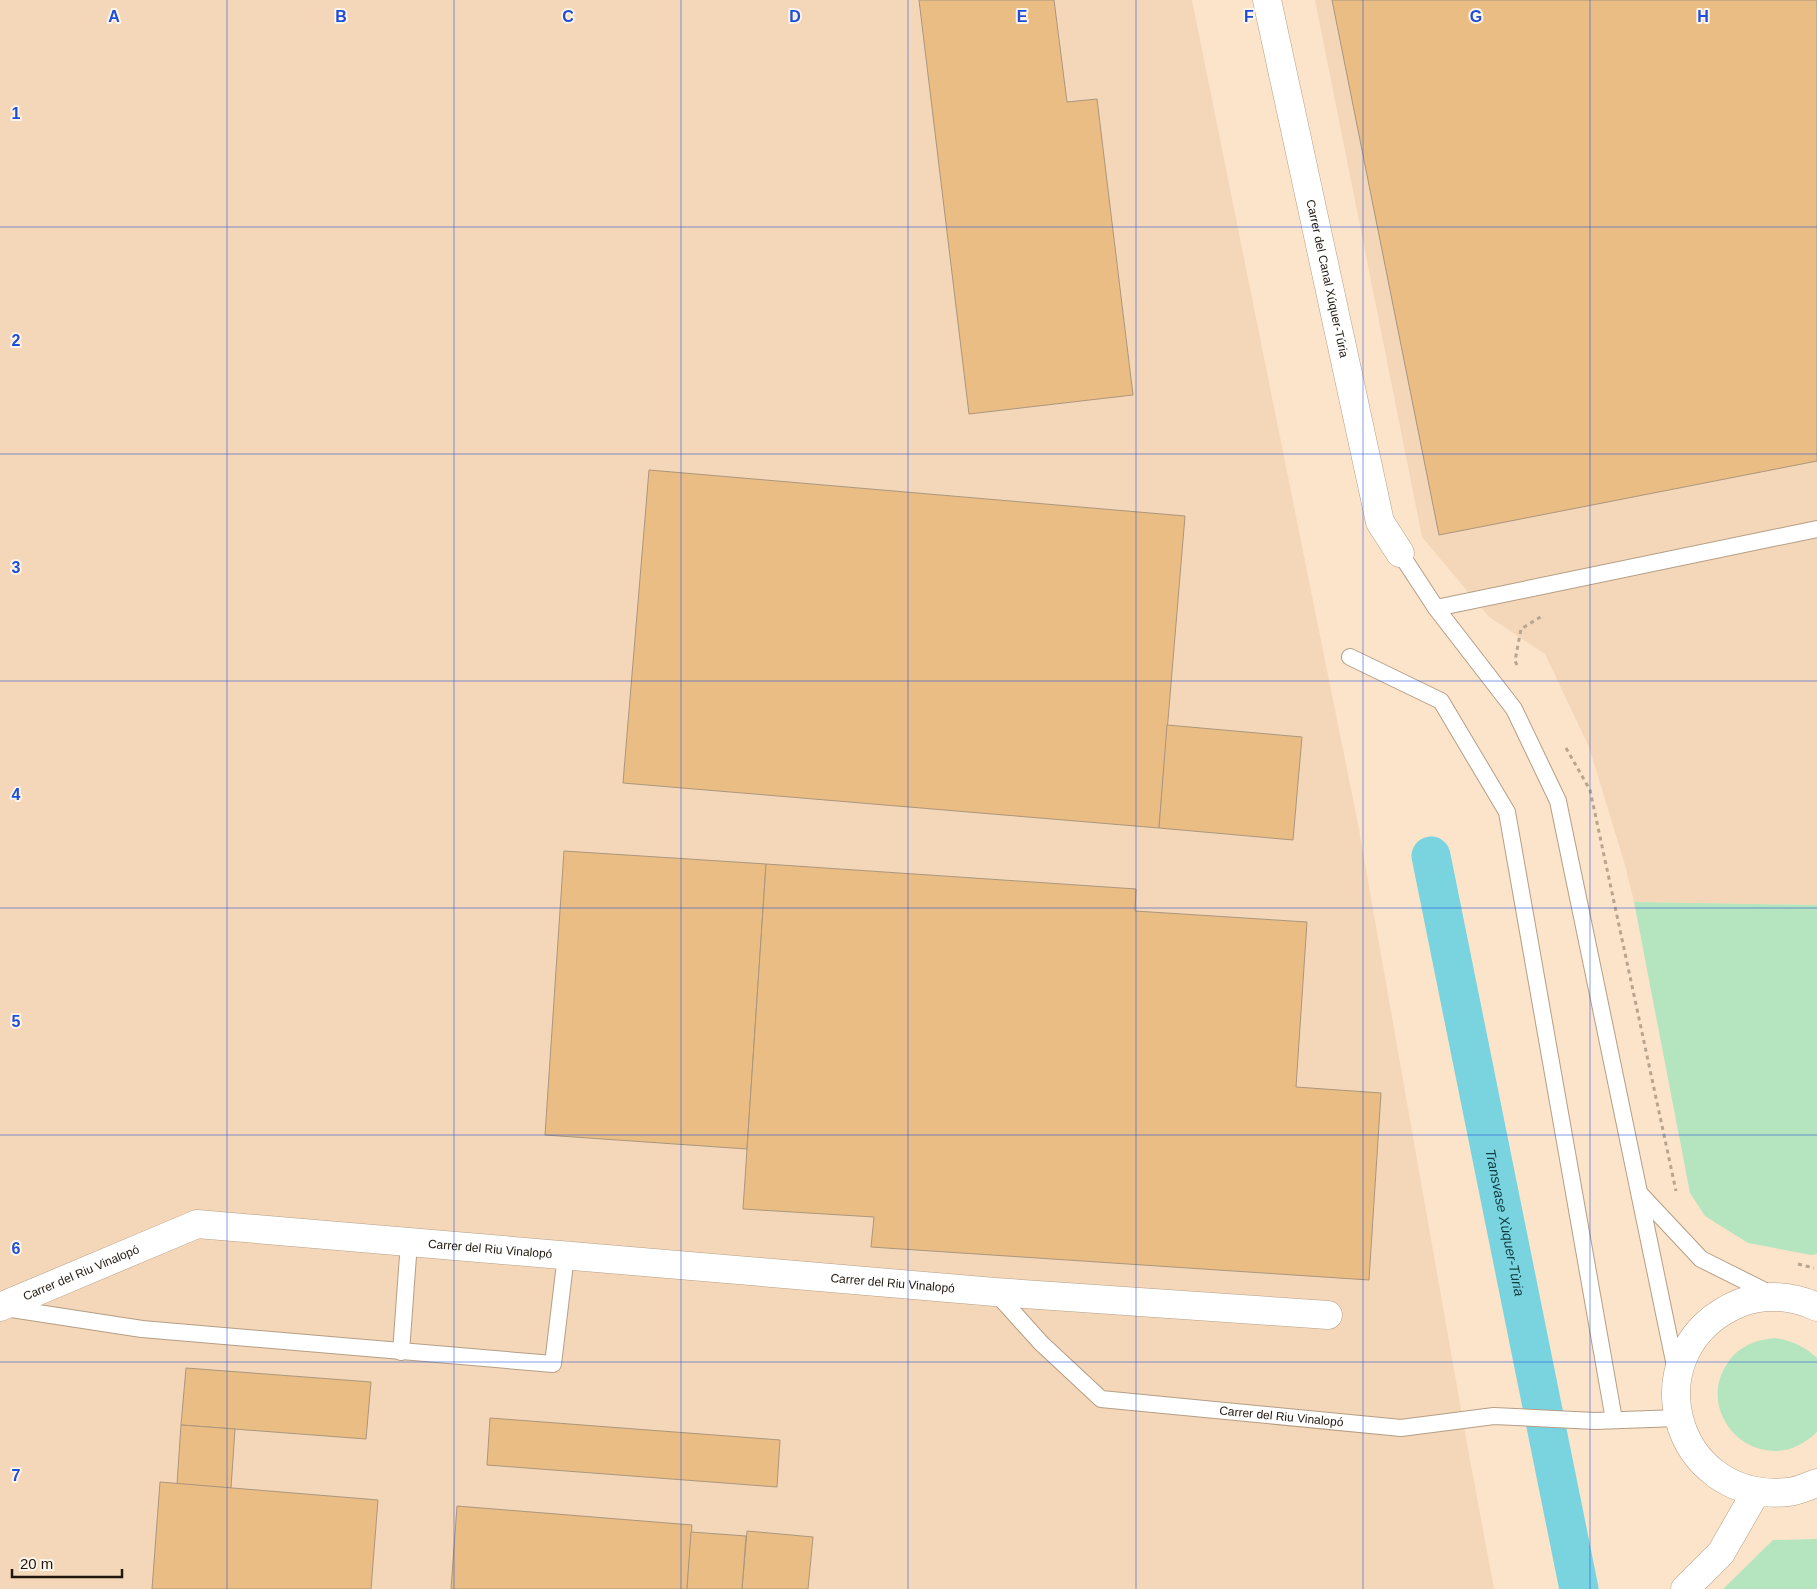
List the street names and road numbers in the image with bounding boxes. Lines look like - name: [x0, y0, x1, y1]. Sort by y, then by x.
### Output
- street label: Carrer del Canal Xúquer-Túria: [1303, 198, 1351, 359]
- street label: Carrer del Riu Vinalopó: [427, 1237, 553, 1261]
- street label: Carrer del Riu Vinalopó: [21, 1242, 142, 1303]
- street label: Carrer del Riu Vinalopó: [830, 1271, 956, 1296]
- street label: Carrer del Riu Vinalopó: [1219, 1403, 1344, 1429]

